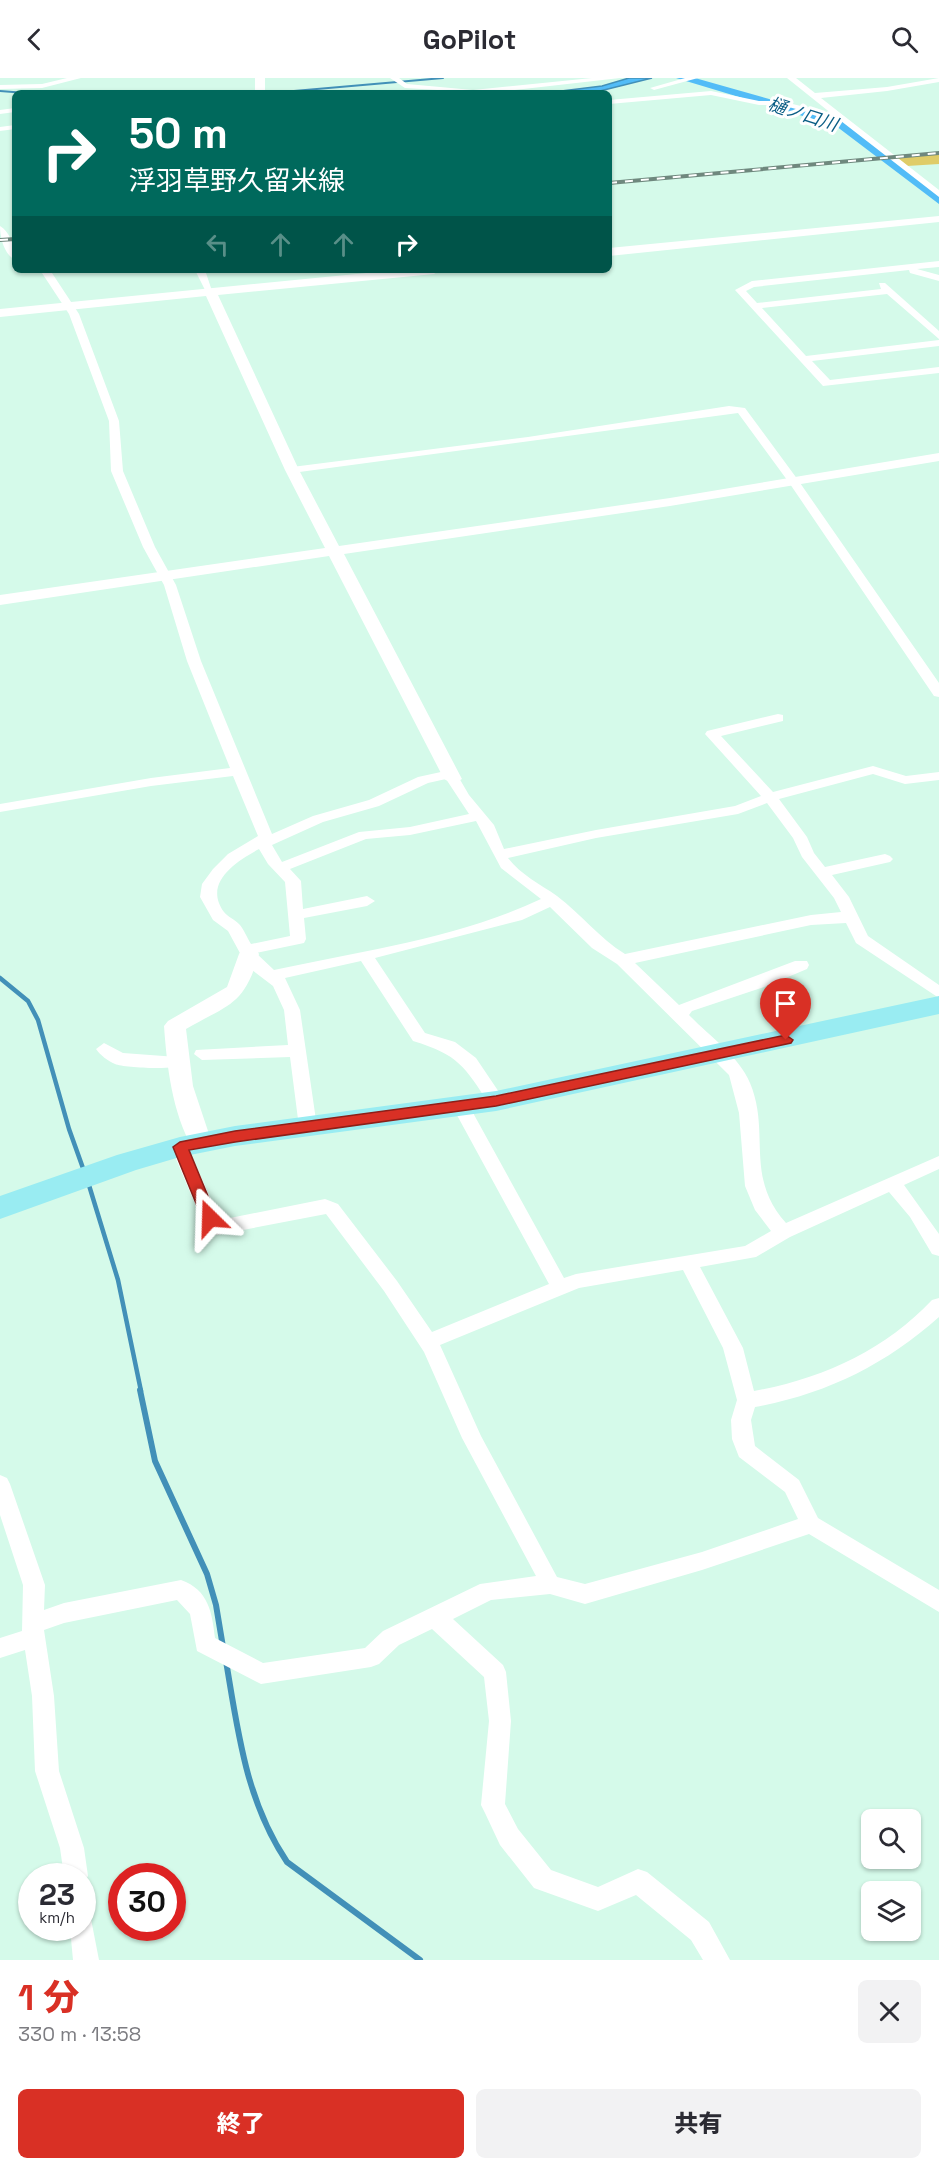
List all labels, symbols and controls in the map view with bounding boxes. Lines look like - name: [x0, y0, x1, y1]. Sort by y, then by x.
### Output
- text: GoPilot: [423, 22, 516, 57]
- icon: back: [18, 23, 51, 56]
- icon: search: [888, 23, 921, 56]
- water label: 樋ノ口川: [765, 92, 843, 137]
- text: 50 m: [129, 107, 228, 160]
- icon: right: [30, 114, 108, 192]
- text: 浮羽草野久留米線: [129, 163, 345, 198]
- icon: left: [201, 228, 234, 261]
- icon: ahead: [264, 228, 297, 261]
- icon: ahead: [327, 228, 360, 261]
- icon: right: [390, 228, 423, 261]
- pin: [760, 978, 811, 1040]
- icon: arrive: [769, 987, 802, 1020]
- position arrow: [178, 1186, 242, 1250]
- map controls: [861, 1809, 921, 1941]
- button: search: [861, 1809, 921, 1869]
- speed limit sign: 30: [108, 1863, 186, 1941]
- text: 23: [39, 1875, 75, 1914]
- button: layers: [861, 1881, 921, 1941]
- text: km/h: [39, 1908, 75, 1927]
- text: 1 分: [18, 1975, 79, 2021]
- button: close: [858, 1980, 921, 2043]
- text: 330 m · 13:58: [18, 2021, 141, 2047]
- button: 終了: [18, 2089, 464, 2158]
- button: 共有: [476, 2089, 921, 2158]

